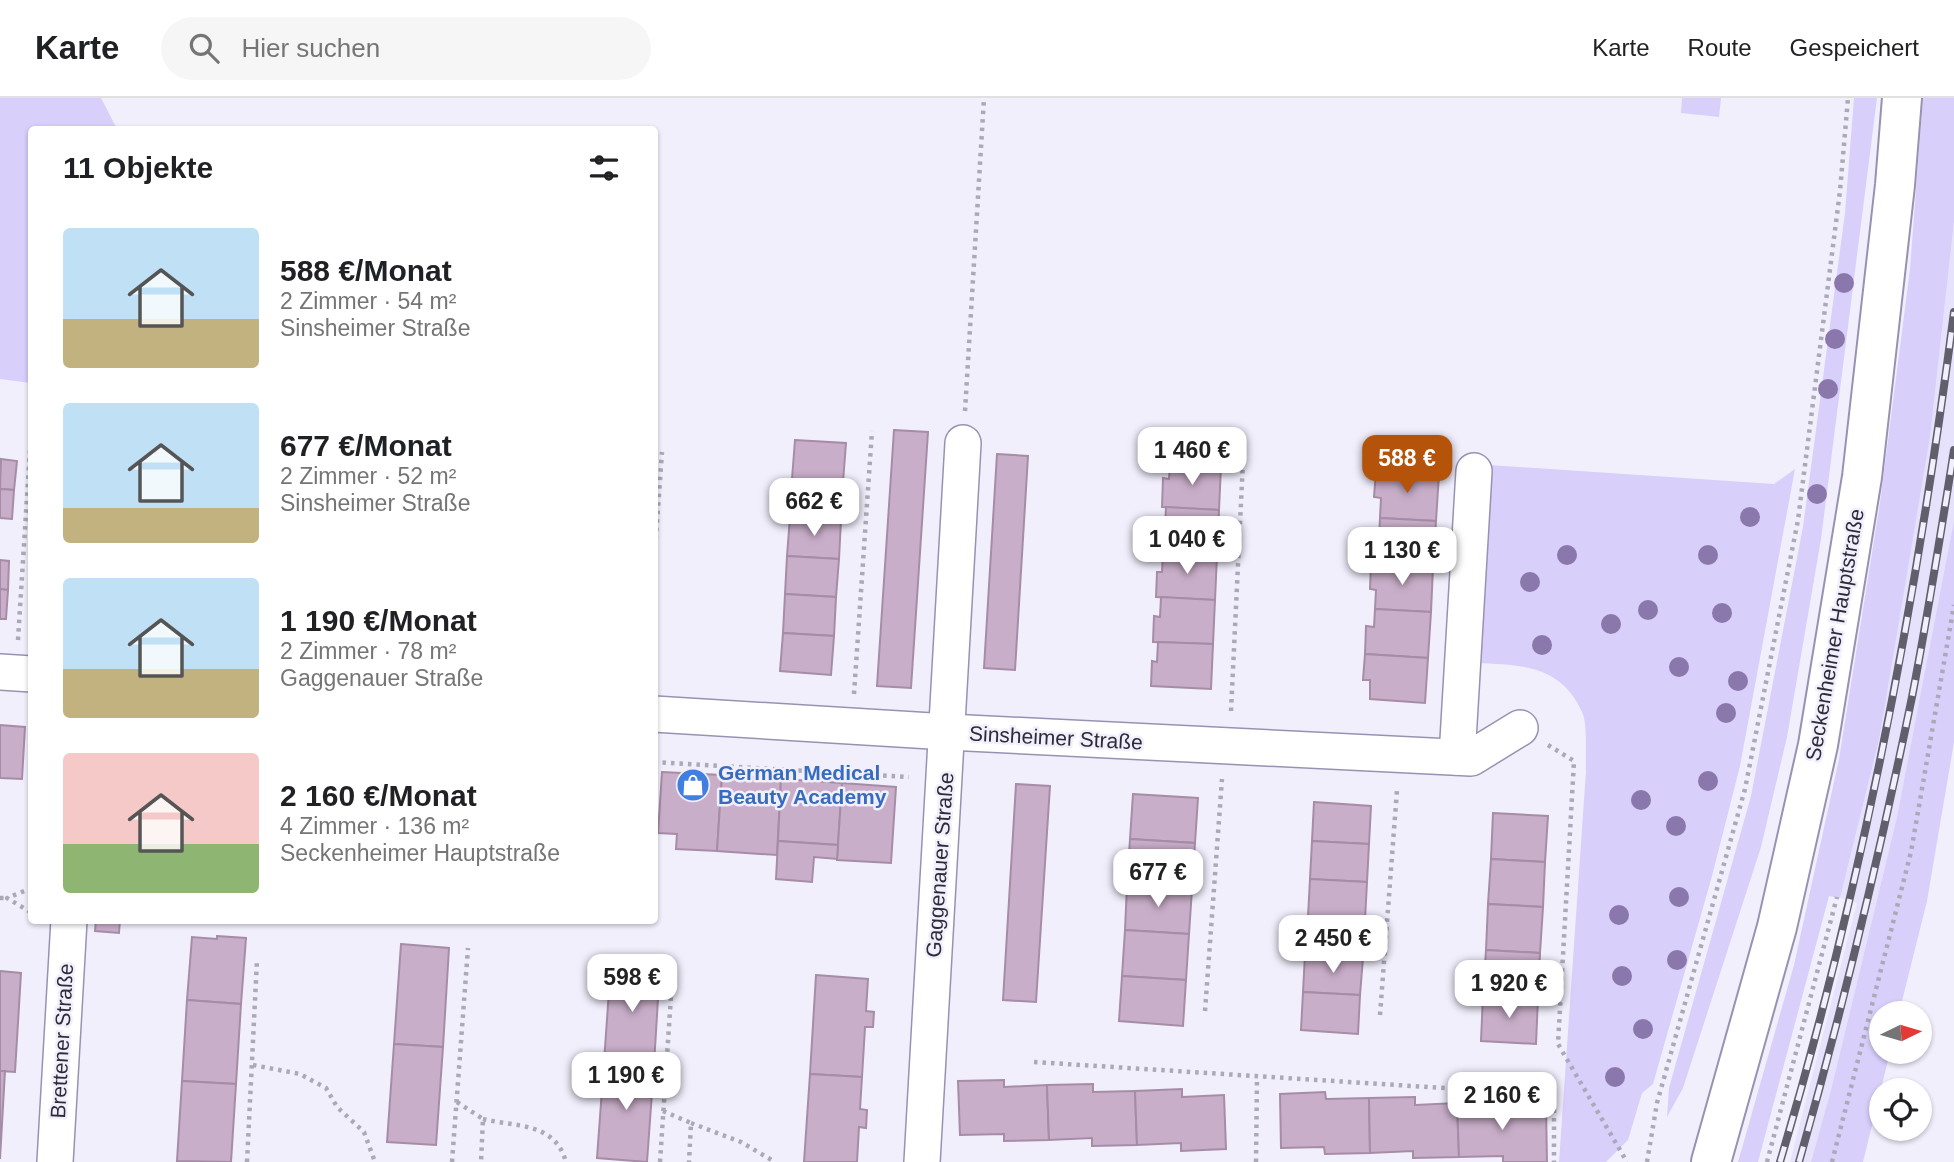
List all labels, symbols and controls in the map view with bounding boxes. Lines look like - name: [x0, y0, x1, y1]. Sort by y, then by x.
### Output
- search box: [161, 17, 651, 80]
- text: Karte: [35, 29, 119, 66]
- icon: search: [185, 29, 223, 67]
- text: Hier suchen: [241, 33, 380, 63]
- text: Karte: [1592, 34, 1650, 61]
- text: Route: [1688, 34, 1752, 61]
- text: Gespeichert: [1790, 34, 1919, 61]
- icon: filters: [585, 149, 623, 187]
- text: 11 Objekte: [63, 151, 213, 184]
- text: 588 €/Monat: [280, 254, 452, 287]
- icon: home: [119, 256, 203, 340]
- text: 2 Zimmer · 54 m²: [280, 288, 456, 314]
- text: Sinsheimer Straße: [280, 315, 470, 341]
- pin: 1 460 €: [1127, 428, 1257, 487]
- text: 677 €/Monat: [280, 429, 452, 462]
- icon: home: [119, 431, 203, 515]
- pin: 588 €: [1358, 436, 1456, 495]
- text: 1 460 €: [1154, 437, 1230, 463]
- text: 588 €: [1378, 445, 1436, 471]
- text: 2 Zimmer · 52 m²: [280, 463, 456, 489]
- pin: 662 €: [765, 478, 863, 538]
- text: 662 €: [785, 488, 843, 514]
- text: Sinsheimer Straße: [280, 490, 470, 516]
- street label: Seckenheimer Hauptstraße: [1801, 507, 1868, 763]
- pin: 1 040 €: [1122, 517, 1252, 576]
- text: 1 040 €: [1149, 526, 1225, 552]
- pin: 1 130 €: [1337, 528, 1467, 587]
- text: 1 130 €: [1364, 537, 1440, 563]
- text: 1 190 €/Monat: [280, 604, 477, 637]
- icon: home: [119, 606, 203, 690]
- text: 2 Zimmer · 78 m²: [280, 638, 456, 664]
- text: Gaggenauer Straße: [280, 665, 483, 691]
- street label: Sinsheimer Straße: [969, 721, 1143, 754]
- place label: German Medical Beauty Academy: [718, 761, 887, 808]
- shop icon: German Medical Beauty Academy: [674, 766, 712, 804]
- street label: Gaggenauer Straße: [922, 772, 957, 958]
- text: 2 160 €/Monat: [280, 779, 477, 812]
- icon: home: [119, 781, 203, 865]
- text: 4 Zimmer · 136 m²: [280, 813, 469, 839]
- text: Seckenheimer Hauptstraße: [280, 840, 560, 866]
- pin: 677 €: [1109, 850, 1207, 909]
- text: 677 €: [1129, 859, 1187, 885]
- pin: 2 450 €: [1268, 916, 1398, 975]
- text: 2 450 €: [1295, 925, 1371, 951]
- pin: 598 €: [583, 954, 681, 1014]
- pin: 1 920 €: [1444, 960, 1574, 1020]
- street label: Brettener Straße: [46, 963, 77, 1119]
- text: 598 €: [603, 964, 661, 990]
- text: 1 920 €: [1471, 970, 1547, 996]
- north arrow: [1869, 1001, 1932, 1064]
- map controls: [1869, 1001, 1932, 1141]
- pin: 1 190 €: [561, 1052, 691, 1112]
- text: 1 190 €: [588, 1062, 664, 1088]
- pin: 2 160 €: [1437, 1072, 1567, 1132]
- button: locate: [1869, 1078, 1932, 1141]
- text: 2 160 €: [1464, 1082, 1540, 1108]

